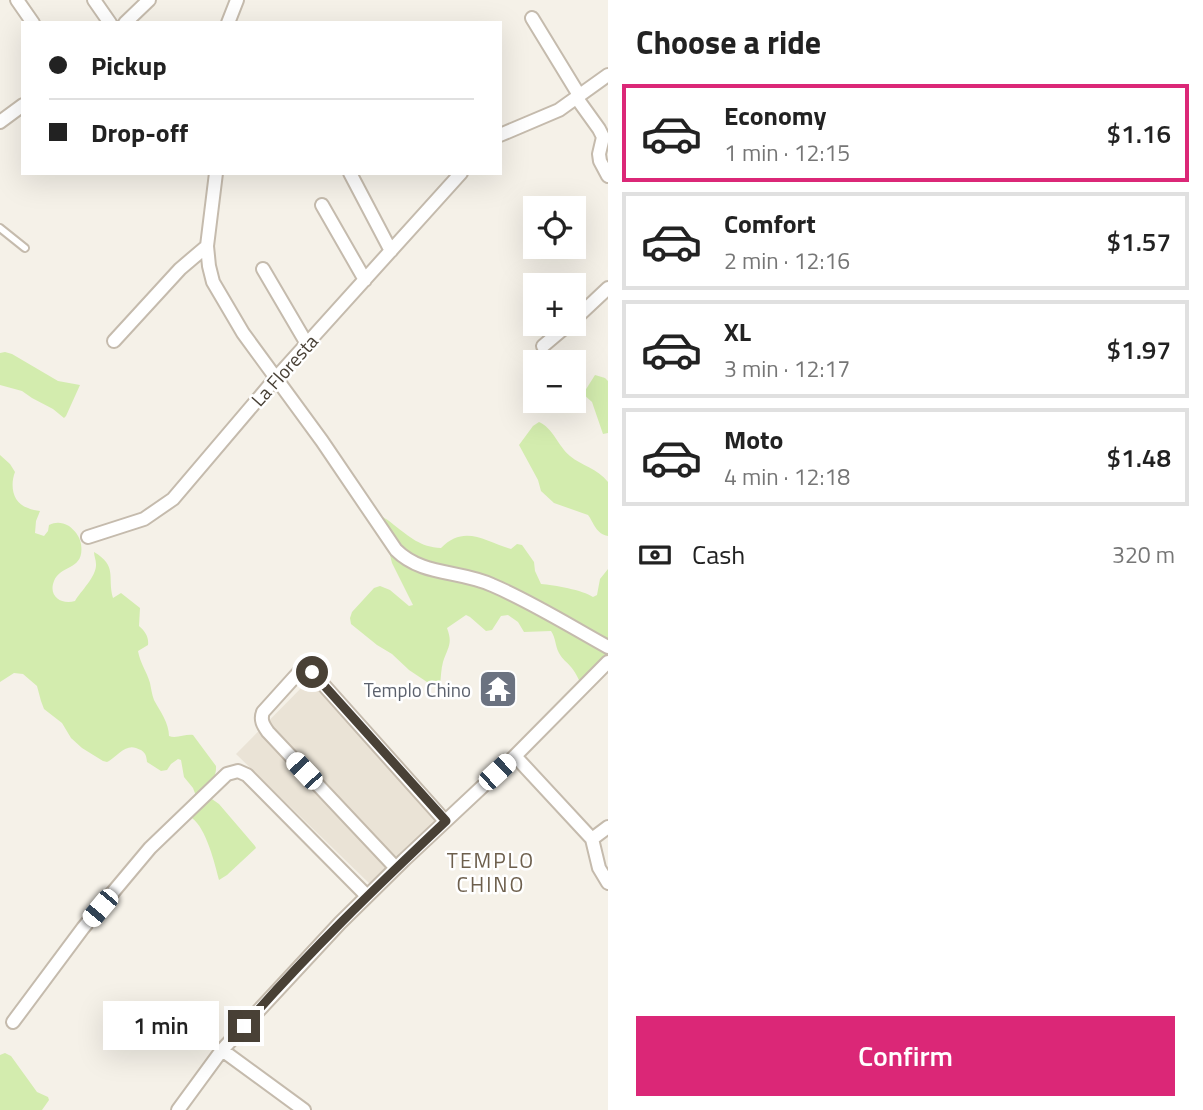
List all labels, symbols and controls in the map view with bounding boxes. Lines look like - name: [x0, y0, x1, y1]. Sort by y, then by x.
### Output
- text: Choose a ride: [636, 18, 821, 66]
- text: Pickup: [91, 46, 167, 85]
- text: Economy: [724, 96, 826, 135]
- icon: car: [640, 102, 703, 165]
- text: Drop-off: [91, 113, 188, 152]
- text: $1.16: [1107, 114, 1171, 153]
- text: 1 min · 12:15: [724, 135, 850, 170]
- map controls: [523, 196, 586, 413]
- button: locate: [523, 196, 586, 259]
- text: Comfort: [724, 204, 816, 243]
- icon: car: [640, 210, 703, 273]
- text: $1.57: [1107, 222, 1171, 261]
- text: 2 min · 12:16: [724, 243, 850, 278]
- button: +: [523, 273, 586, 336]
- text: XL: [724, 312, 751, 351]
- icon: car: [640, 318, 703, 381]
- street label: La Floresta: [244, 327, 325, 412]
- text: $1.97: [1107, 330, 1171, 369]
- button: −: [523, 350, 586, 413]
- text: 3 min · 12:17: [724, 351, 850, 386]
- text: Moto: [724, 420, 783, 459]
- icon: car: [640, 426, 703, 489]
- text: $1.48: [1107, 438, 1171, 477]
- text: 4 min · 12:18: [724, 459, 850, 494]
- text: Cash: [692, 535, 745, 574]
- icon: cash: [636, 536, 674, 574]
- text: 320 m: [1112, 537, 1175, 572]
- route start: [296, 656, 328, 688]
- temple icon: Templo Chino: [477, 668, 519, 710]
- place label: Templo Chino: [364, 675, 471, 704]
- car: [282, 748, 327, 794]
- car: [475, 750, 520, 794]
- district label: TEMPLO CHINO: [447, 844, 535, 900]
- car: [79, 885, 122, 931]
- callout: 1 min: [104, 1002, 219, 1050]
- text: 1 min: [133, 1008, 189, 1043]
- route end: [228, 1010, 260, 1042]
- button: Confirm: [636, 1016, 1175, 1096]

